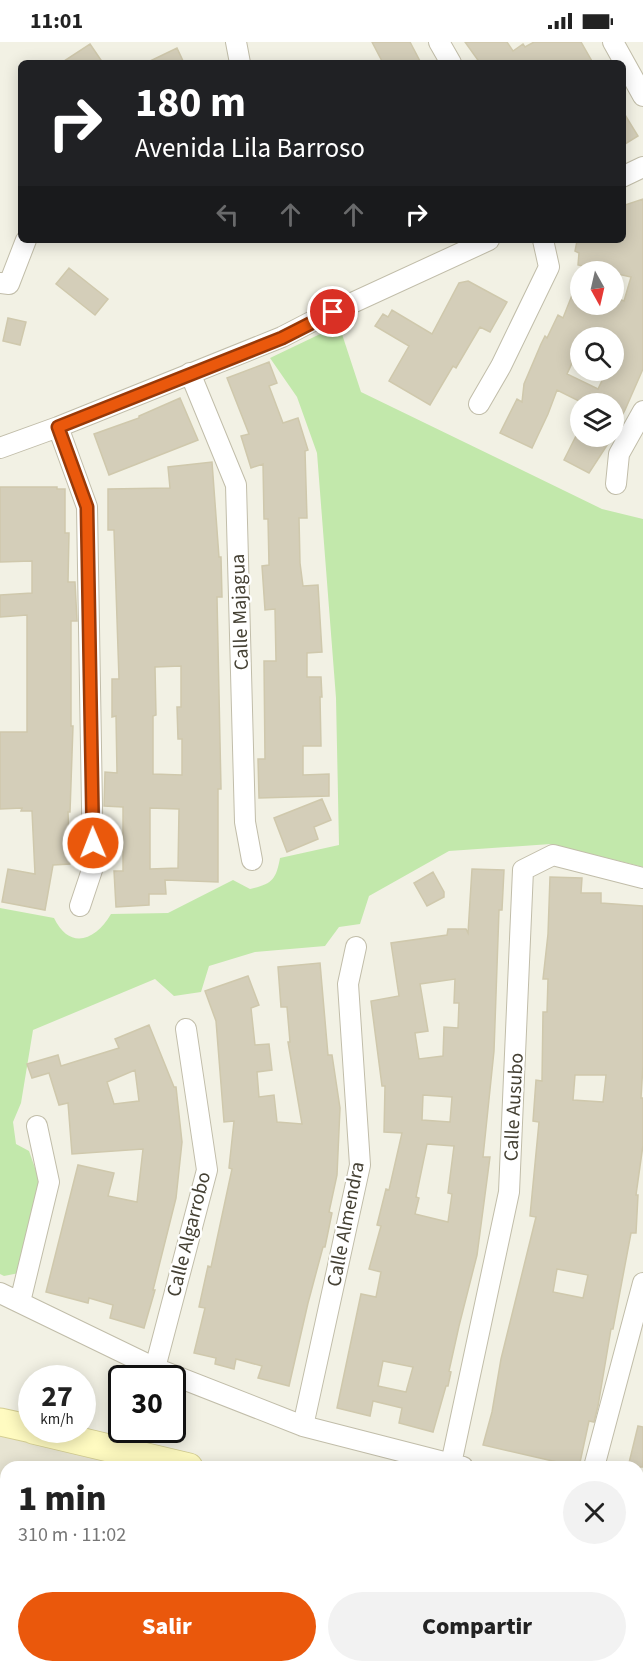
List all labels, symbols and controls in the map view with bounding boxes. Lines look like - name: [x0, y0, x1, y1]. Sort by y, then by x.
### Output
- text: 11:01: [30, 5, 83, 37]
- text: 180 m: [135, 73, 246, 133]
- icon: right: [36, 84, 114, 162]
- text: Avenida Lila Barroso: [135, 129, 365, 168]
- icon: left: [211, 198, 244, 231]
- icon: ahead: [274, 198, 307, 231]
- icon: ahead: [337, 198, 370, 231]
- icon: right: [400, 198, 433, 231]
- north arrow: [570, 261, 624, 315]
- map controls: [570, 261, 624, 447]
- pin: [307, 286, 358, 337]
- icon: arrive: [316, 295, 349, 328]
- button: search: [570, 327, 624, 381]
- button: layers: [570, 393, 624, 447]
- street label: Calle Majagua: [224, 553, 256, 671]
- position arrow: [61, 811, 125, 875]
- street label: Calle Ausubo: [497, 1052, 531, 1162]
- street label: Calle Almendra: [320, 1159, 372, 1289]
- street label: Calle Algarrobo: [160, 1169, 218, 1300]
- speed limit sign: 30: [108, 1365, 186, 1443]
- text: 27: [41, 1375, 73, 1418]
- text: km/h: [40, 1409, 74, 1430]
- text: 1 min: [18, 1473, 106, 1524]
- button: close: [563, 1481, 626, 1544]
- text: 310 m · 11:02: [18, 1521, 126, 1549]
- button: Salir: [18, 1592, 316, 1661]
- button: Compartir: [328, 1592, 626, 1661]

